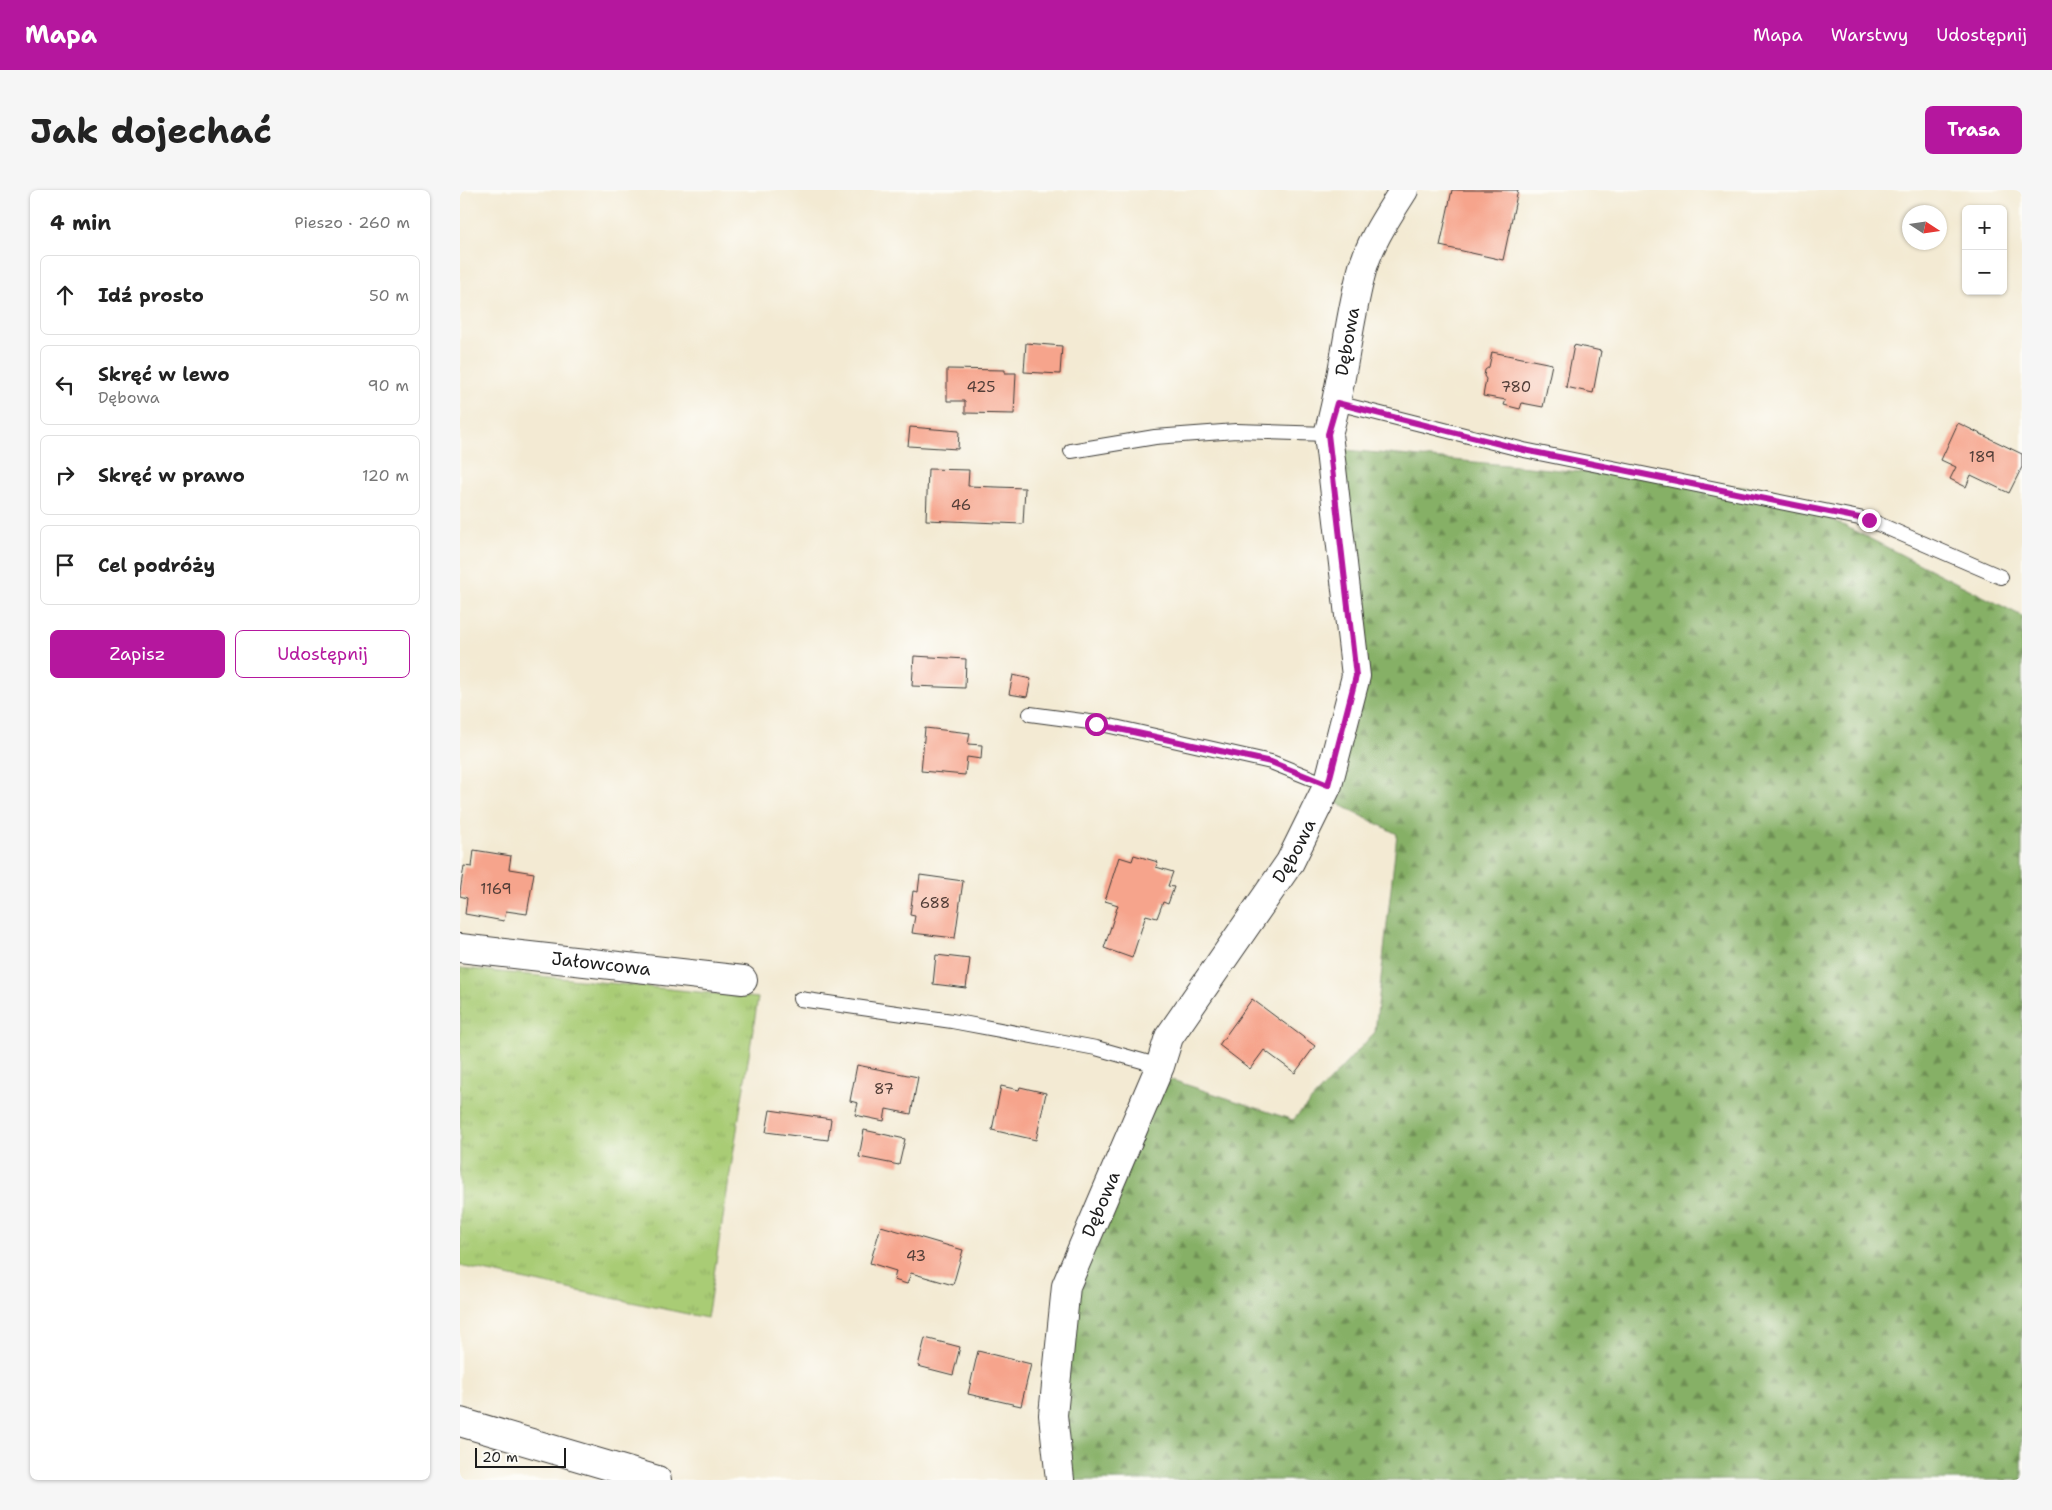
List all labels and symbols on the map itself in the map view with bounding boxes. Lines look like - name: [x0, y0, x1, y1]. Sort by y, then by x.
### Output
- north arrow: [1902, 205, 1947, 250]
- street label: Dębowa: [1330, 305, 1365, 378]
- house number: 425: [967, 377, 995, 397]
- house number: 780: [1501, 377, 1531, 397]
- house number: 189: [1969, 447, 1995, 467]
- house number: 46: [951, 495, 971, 515]
- route end: [1858, 509, 1881, 532]
- route start: [1085, 713, 1108, 736]
- street label: Dębowa: [1267, 815, 1321, 888]
- house number: 1169: [480, 879, 512, 899]
- house number: 688: [920, 893, 950, 913]
- street label: Jałowcowa: [550, 946, 652, 982]
- house number: 87: [874, 1079, 894, 1099]
- street label: Dębowa: [1076, 1167, 1126, 1241]
- house number: 43: [906, 1246, 926, 1266]
- scale bar: [475, 1445, 566, 1468]

